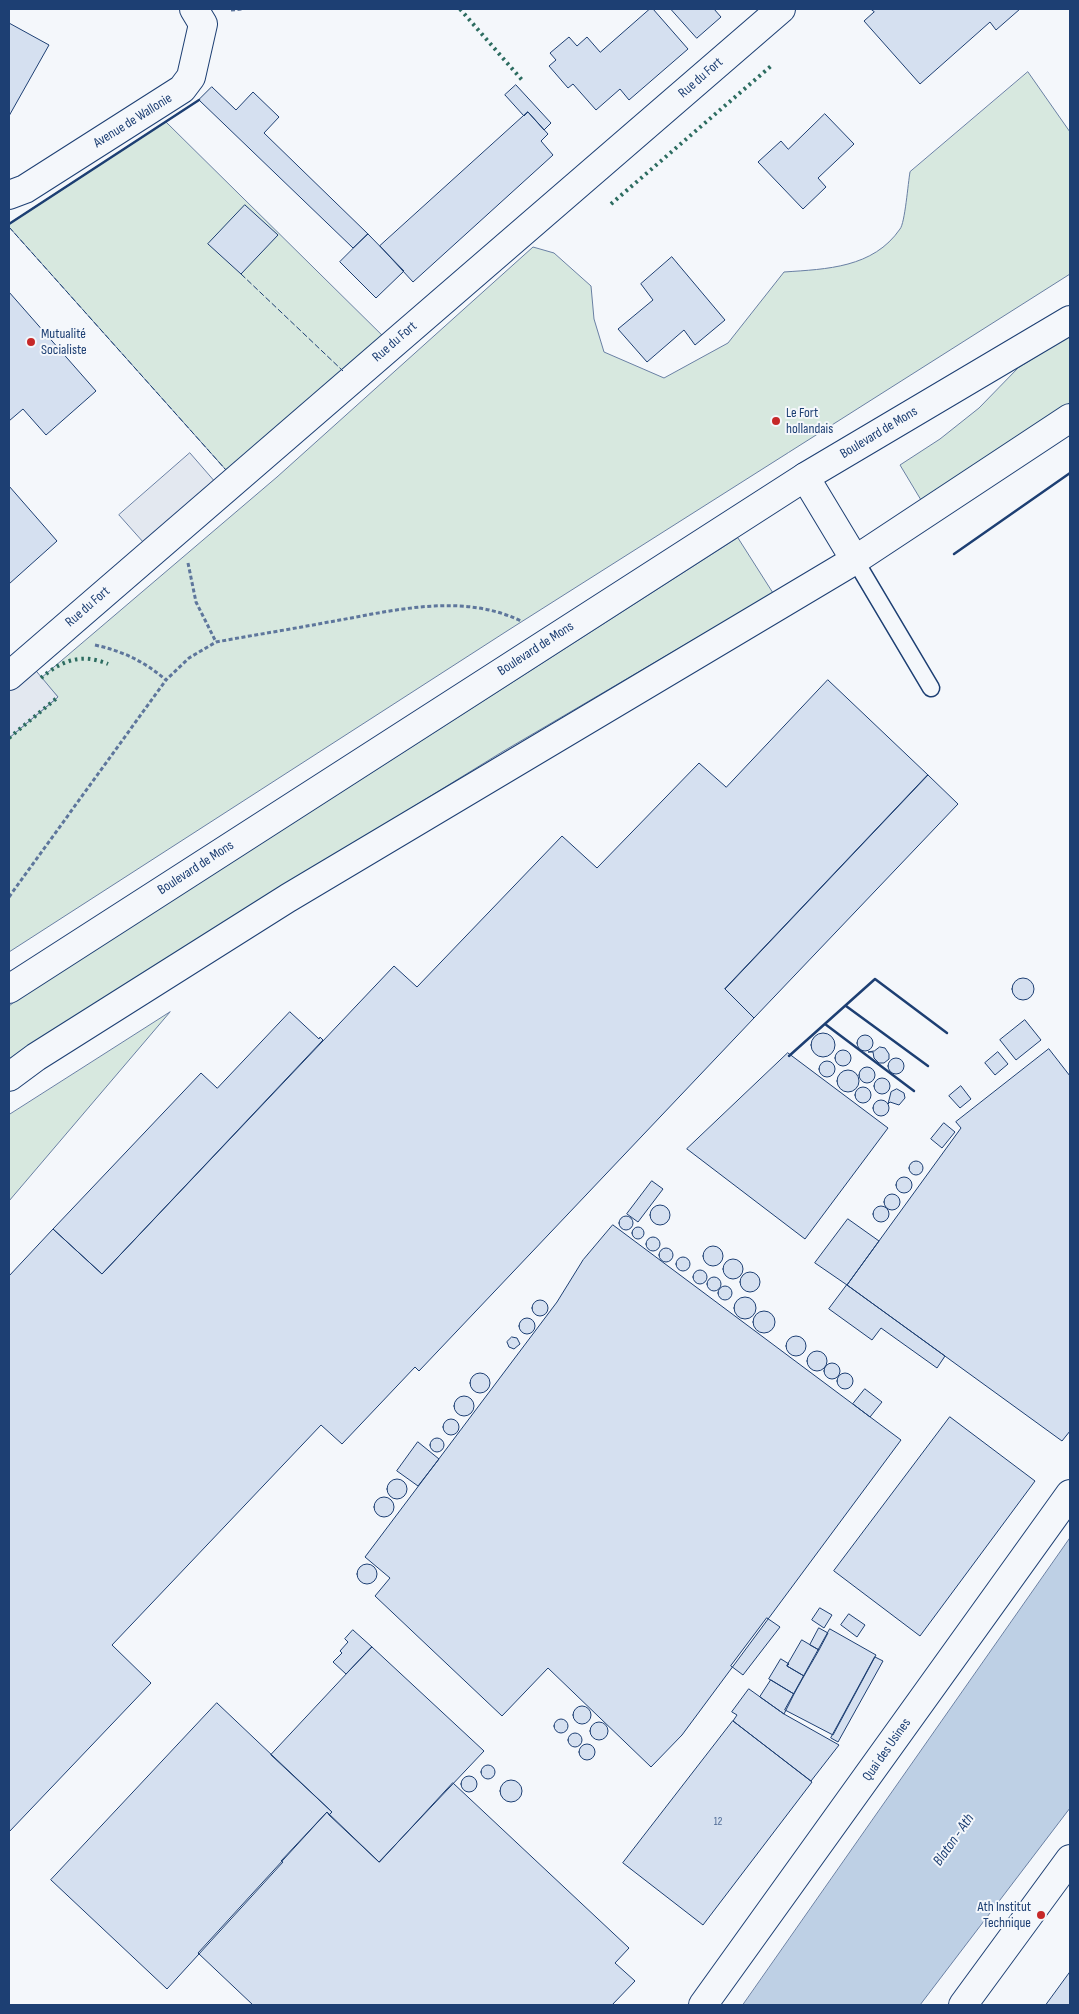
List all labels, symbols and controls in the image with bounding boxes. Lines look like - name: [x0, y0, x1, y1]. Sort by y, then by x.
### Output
- street label: Rue du Fort: [675, 54, 727, 102]
- street label: Avenue de Wallonie: [91, 90, 175, 152]
- street label: Rue du Fort: [369, 318, 421, 366]
- place label: Mutualité Socialiste: [41, 326, 87, 358]
- marker: Mutualité Socialiste: [25, 336, 37, 348]
- street label: Boulevard de Mons: [837, 403, 921, 463]
- place label: Le Fort hollandais: [786, 405, 833, 438]
- marker: Le Fort hollandais: [770, 415, 782, 427]
- street label: Rue du Fort: [62, 583, 114, 631]
- street label: Boulevard de Mons: [495, 618, 577, 680]
- street label: Boulevard de Mons: [155, 837, 237, 899]
- street label: Quai des Usines: [859, 1715, 915, 1785]
- water label: Blaton - Ath: [930, 1811, 978, 1869]
- house number: 12: [714, 1815, 722, 1829]
- place label: Ath Institut Technique: [977, 1899, 1031, 1931]
- marker: Ath Institut Technique: [1035, 1909, 1047, 1921]

